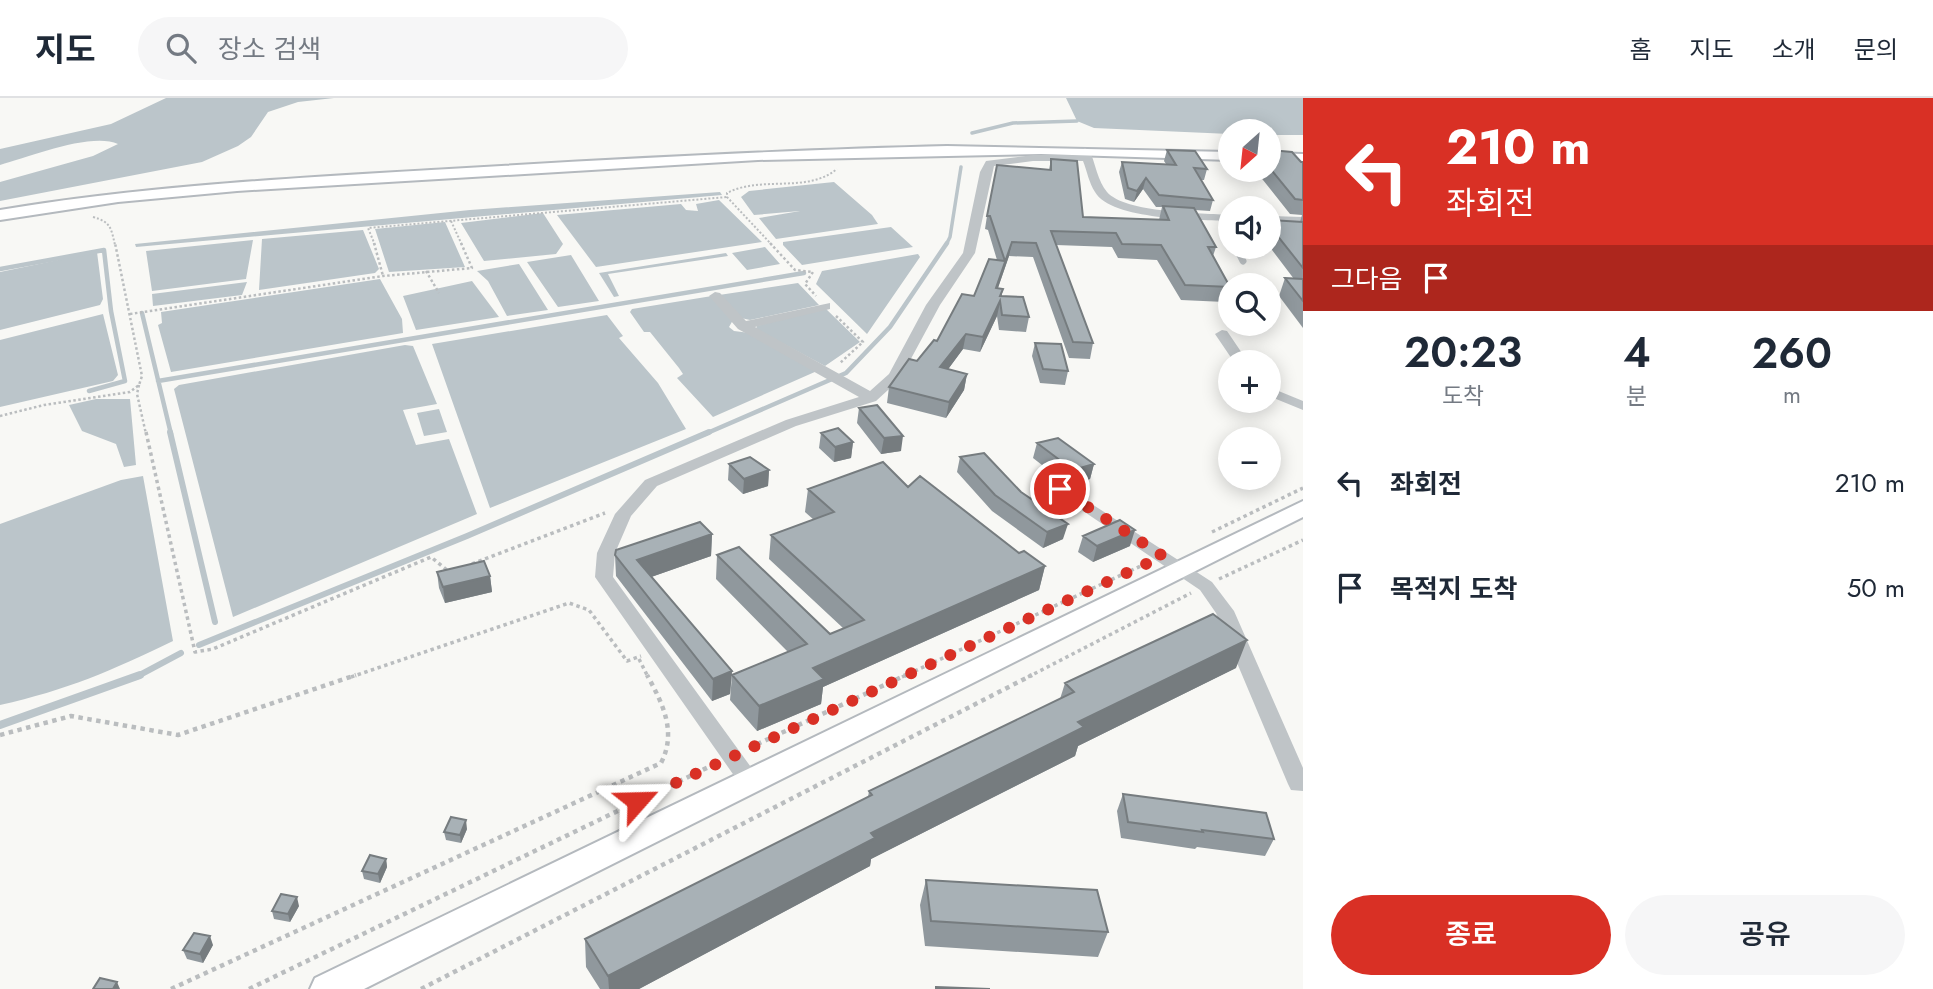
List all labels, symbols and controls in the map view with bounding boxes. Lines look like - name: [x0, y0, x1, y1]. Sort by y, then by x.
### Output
- search box: [138, 17, 628, 80]
- text: 지도: [35, 26, 96, 73]
- icon: search: [162, 29, 200, 67]
- text: 장소 검색: [218, 30, 321, 68]
- text: 홈: [1629, 32, 1651, 67]
- text: 지도: [1689, 32, 1734, 67]
- text: 소개: [1772, 32, 1816, 67]
- text: 문의: [1854, 32, 1898, 67]
- text: 210 m: [1446, 112, 1590, 182]
- north arrow: [1218, 119, 1281, 182]
- map controls: [1218, 119, 1281, 490]
- icon: left: [1331, 126, 1422, 217]
- text: 좌회전: [1446, 180, 1534, 226]
- button: sound: [1218, 196, 1281, 259]
- icon: arrive: [1417, 259, 1455, 297]
- text: 그다음: [1331, 260, 1403, 298]
- button: search: [1218, 273, 1281, 336]
- text: 20:23: [1404, 322, 1522, 383]
- text: 4: [1623, 322, 1651, 383]
- text: 260: [1752, 323, 1832, 384]
- button: +: [1218, 350, 1281, 413]
- text: m: [1783, 378, 1801, 412]
- text: 도착: [1442, 379, 1484, 413]
- text: 분: [1626, 379, 1647, 413]
- button: −: [1218, 427, 1281, 490]
- pin: [1030, 459, 1090, 519]
- icon: left: [1331, 464, 1369, 502]
- text: 210 m: [1835, 464, 1905, 502]
- text: 좌회전: [1390, 465, 1462, 503]
- icon: arrive: [1041, 470, 1079, 508]
- icon: arrive: [1331, 569, 1369, 607]
- text: 50 m: [1847, 569, 1905, 607]
- text: 목적지 도착: [1390, 570, 1517, 608]
- position arrow: [600, 764, 674, 838]
- button: 종료: [1331, 895, 1611, 975]
- button: 공유: [1625, 895, 1905, 975]

